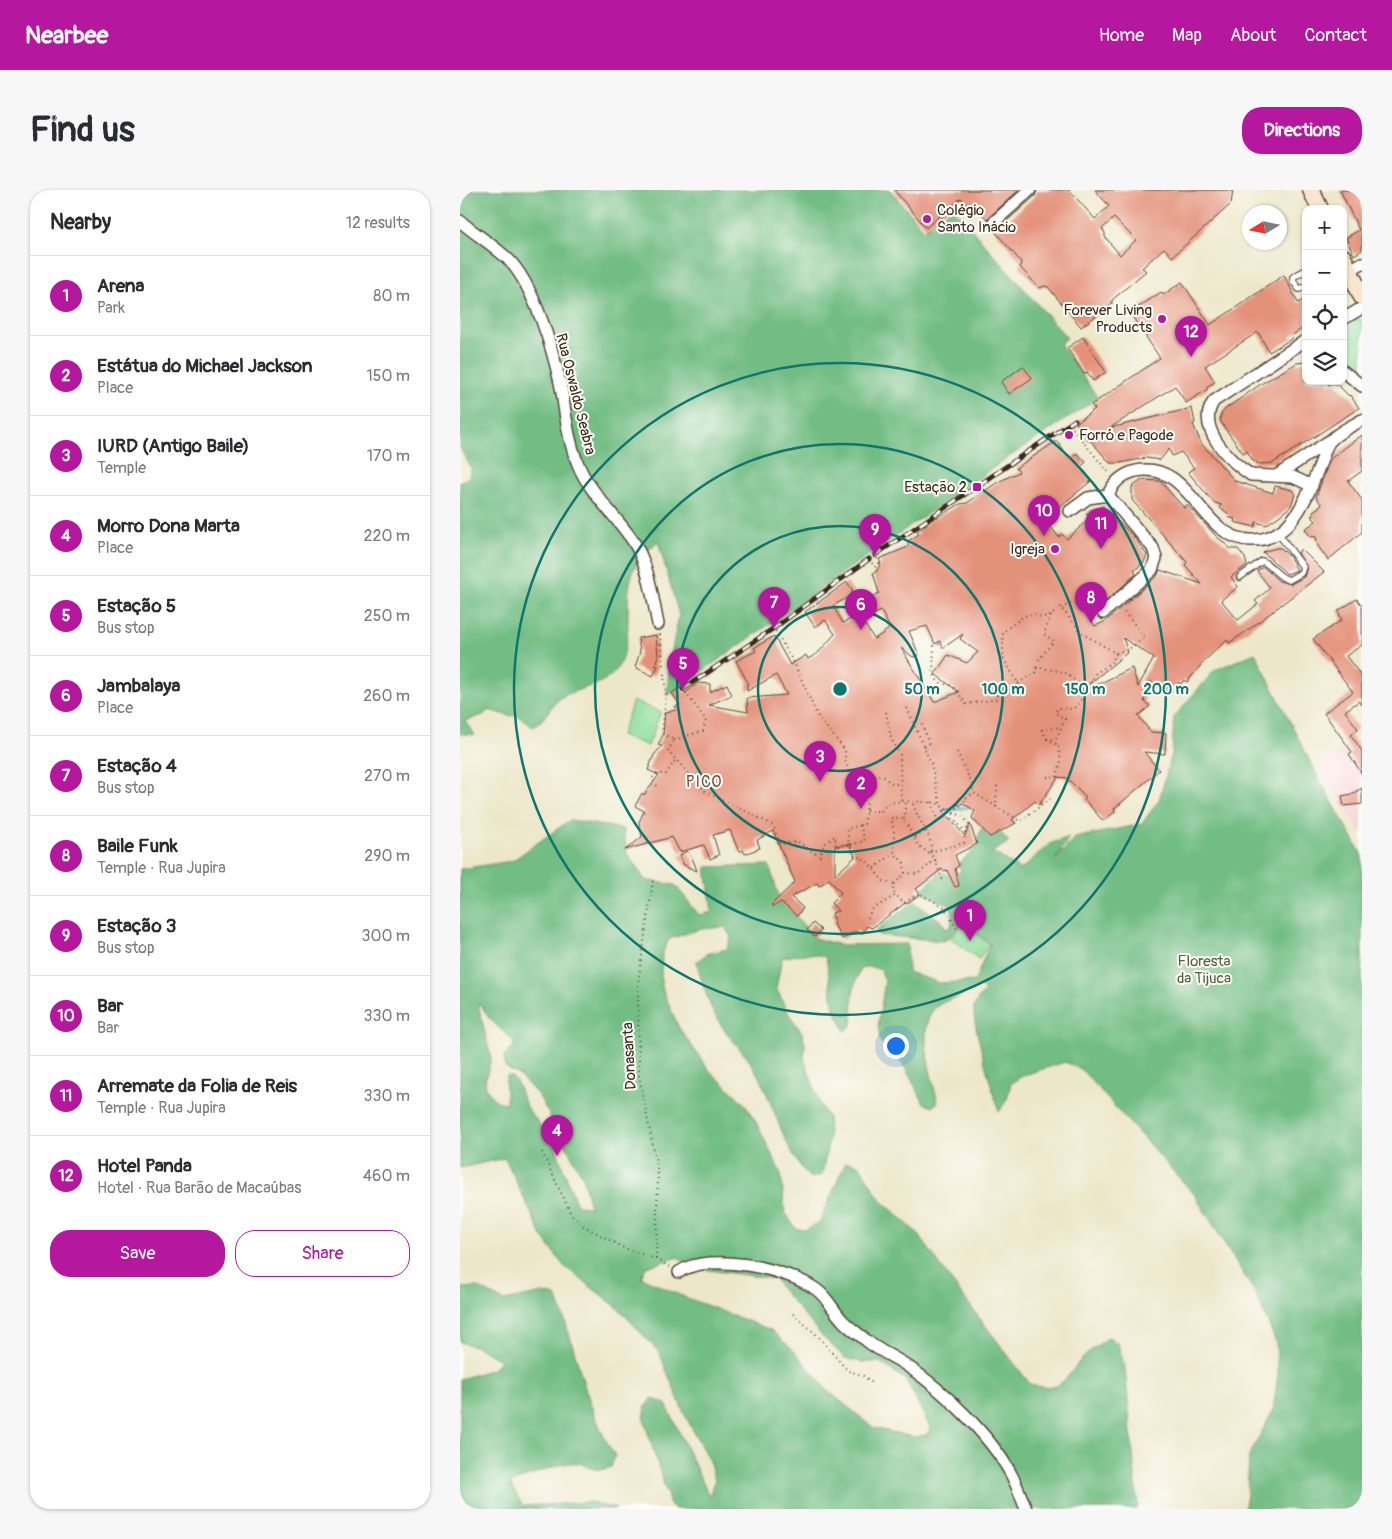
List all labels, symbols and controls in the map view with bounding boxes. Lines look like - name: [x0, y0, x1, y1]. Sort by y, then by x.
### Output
- text: Nearbee: [25, 21, 108, 50]
- text: Home: [1099, 24, 1144, 47]
- text: Map: [1172, 24, 1202, 47]
- text: About: [1230, 24, 1276, 47]
- text: Contact: [1304, 24, 1367, 47]
- button: Directions: [1242, 107, 1362, 154]
- text: Find us: [30, 108, 135, 152]
- place label: Colégio Santo Inácio: [937, 201, 1016, 237]
- north arrow: [1242, 205, 1287, 250]
- map controls: [1302, 205, 1347, 385]
- button: +: [1302, 205, 1347, 250]
- text: Nearby: [50, 209, 111, 236]
- text: 12 results: [346, 213, 410, 233]
- marker: Colégio Santo Inácio: [921, 213, 933, 225]
- button: −: [1302, 250, 1347, 295]
- text: Arena: [97, 274, 144, 298]
- text: 1: [63, 286, 69, 306]
- text: 80 m: [373, 286, 410, 306]
- button: locate: [1302, 295, 1347, 340]
- text: Park: [97, 298, 125, 318]
- place label: Forever Living Products: [1064, 301, 1152, 337]
- marker: Forever Living Products: [1156, 313, 1168, 325]
- pin: 12: [1175, 316, 1207, 357]
- street label: Rua Oswaldo Seabra: [551, 331, 600, 457]
- button: layers: [1302, 340, 1347, 385]
- text: Estátua do Michael Jackson: [97, 354, 313, 378]
- text: 2: [62, 366, 70, 386]
- text: 150 m: [366, 366, 410, 386]
- text: Place: [97, 378, 133, 398]
- place label: Forró e Pagode: [1079, 426, 1174, 445]
- marker: Forró e Pagode: [1063, 429, 1075, 441]
- text: IURD (Antigo Baile): [97, 434, 249, 458]
- text: 3: [62, 446, 70, 466]
- text: 170 m: [367, 446, 410, 466]
- text: Temple: [97, 458, 146, 478]
- place label: Estação 2: [904, 478, 967, 497]
- marker: Estação 2: [971, 481, 983, 493]
- pin: 10: [1028, 495, 1060, 536]
- pin: 11: [1085, 508, 1117, 549]
- text: Morro Dona Marta: [97, 514, 240, 538]
- pin: 9: [859, 514, 891, 555]
- text: 4: [61, 526, 71, 546]
- text: 220 m: [364, 526, 410, 546]
- text: Place: [97, 538, 133, 558]
- place label: Igreja: [1010, 540, 1045, 559]
- marker: Igreja: [1049, 543, 1061, 555]
- pin: 8: [1075, 582, 1107, 623]
- pin: 7: [758, 587, 790, 628]
- pin: 6: [845, 589, 877, 630]
- text: Estação 5: [97, 594, 176, 618]
- text: 5: [62, 606, 70, 626]
- text: 250 m: [364, 606, 410, 626]
- text: Bus stop: [97, 618, 155, 638]
- pin: 5: [667, 648, 699, 689]
- text: Jambalaya: [97, 674, 180, 698]
- centre of rings: [831, 680, 849, 698]
- text: 50 m: [905, 680, 939, 699]
- text: 100 m: [982, 680, 1024, 699]
- text: 150 m: [1065, 680, 1105, 699]
- text: 200 m: [1143, 680, 1189, 699]
- text: 6: [61, 686, 71, 706]
- text: 260 m: [363, 686, 410, 706]
- text: Place: [97, 698, 133, 718]
- pin: 3: [804, 741, 836, 782]
- text: Estação 4: [97, 754, 177, 778]
- text: 7: [62, 766, 70, 786]
- text: 270 m: [364, 766, 410, 786]
- pin: 2: [845, 768, 877, 809]
- district label: PICO: [686, 772, 722, 792]
- text: Bus stop: [97, 778, 155, 798]
- text: Baile Funk: [97, 834, 178, 858]
- text: 8: [62, 846, 70, 866]
- text: 290 m: [364, 846, 410, 866]
- text: Temple · Rua Jupira: [97, 858, 226, 878]
- pin: 1: [954, 900, 986, 941]
- text: Estação 3: [97, 914, 176, 938]
- text: 9: [62, 926, 70, 946]
- text: 300 m: [362, 926, 410, 946]
- text: Bus stop: [97, 938, 155, 958]
- park label: Floresta da Tijuca: [1177, 952, 1231, 988]
- text: Bar: [97, 994, 123, 1018]
- text: 10: [57, 1006, 75, 1026]
- text: 330 m: [364, 1006, 410, 1026]
- text: Bar: [97, 1018, 119, 1038]
- street label: Donasanta: [618, 1022, 641, 1090]
- your location: [883, 1033, 909, 1059]
- text: Arremate da Folia de Reis: [97, 1074, 297, 1098]
- text: 11: [60, 1086, 72, 1106]
- text: 330 m: [364, 1086, 410, 1106]
- text: Temple · Rua Jupira: [97, 1098, 226, 1118]
- pin: 4: [541, 1115, 573, 1156]
- text: Hotel Panda: [97, 1154, 192, 1178]
- text: 12: [58, 1166, 74, 1186]
- text: 460 m: [363, 1166, 410, 1186]
- text: Hotel · Rua Barão de Macaúbas: [97, 1178, 301, 1198]
- button: Save: [50, 1230, 225, 1277]
- button: Share: [235, 1230, 410, 1277]

